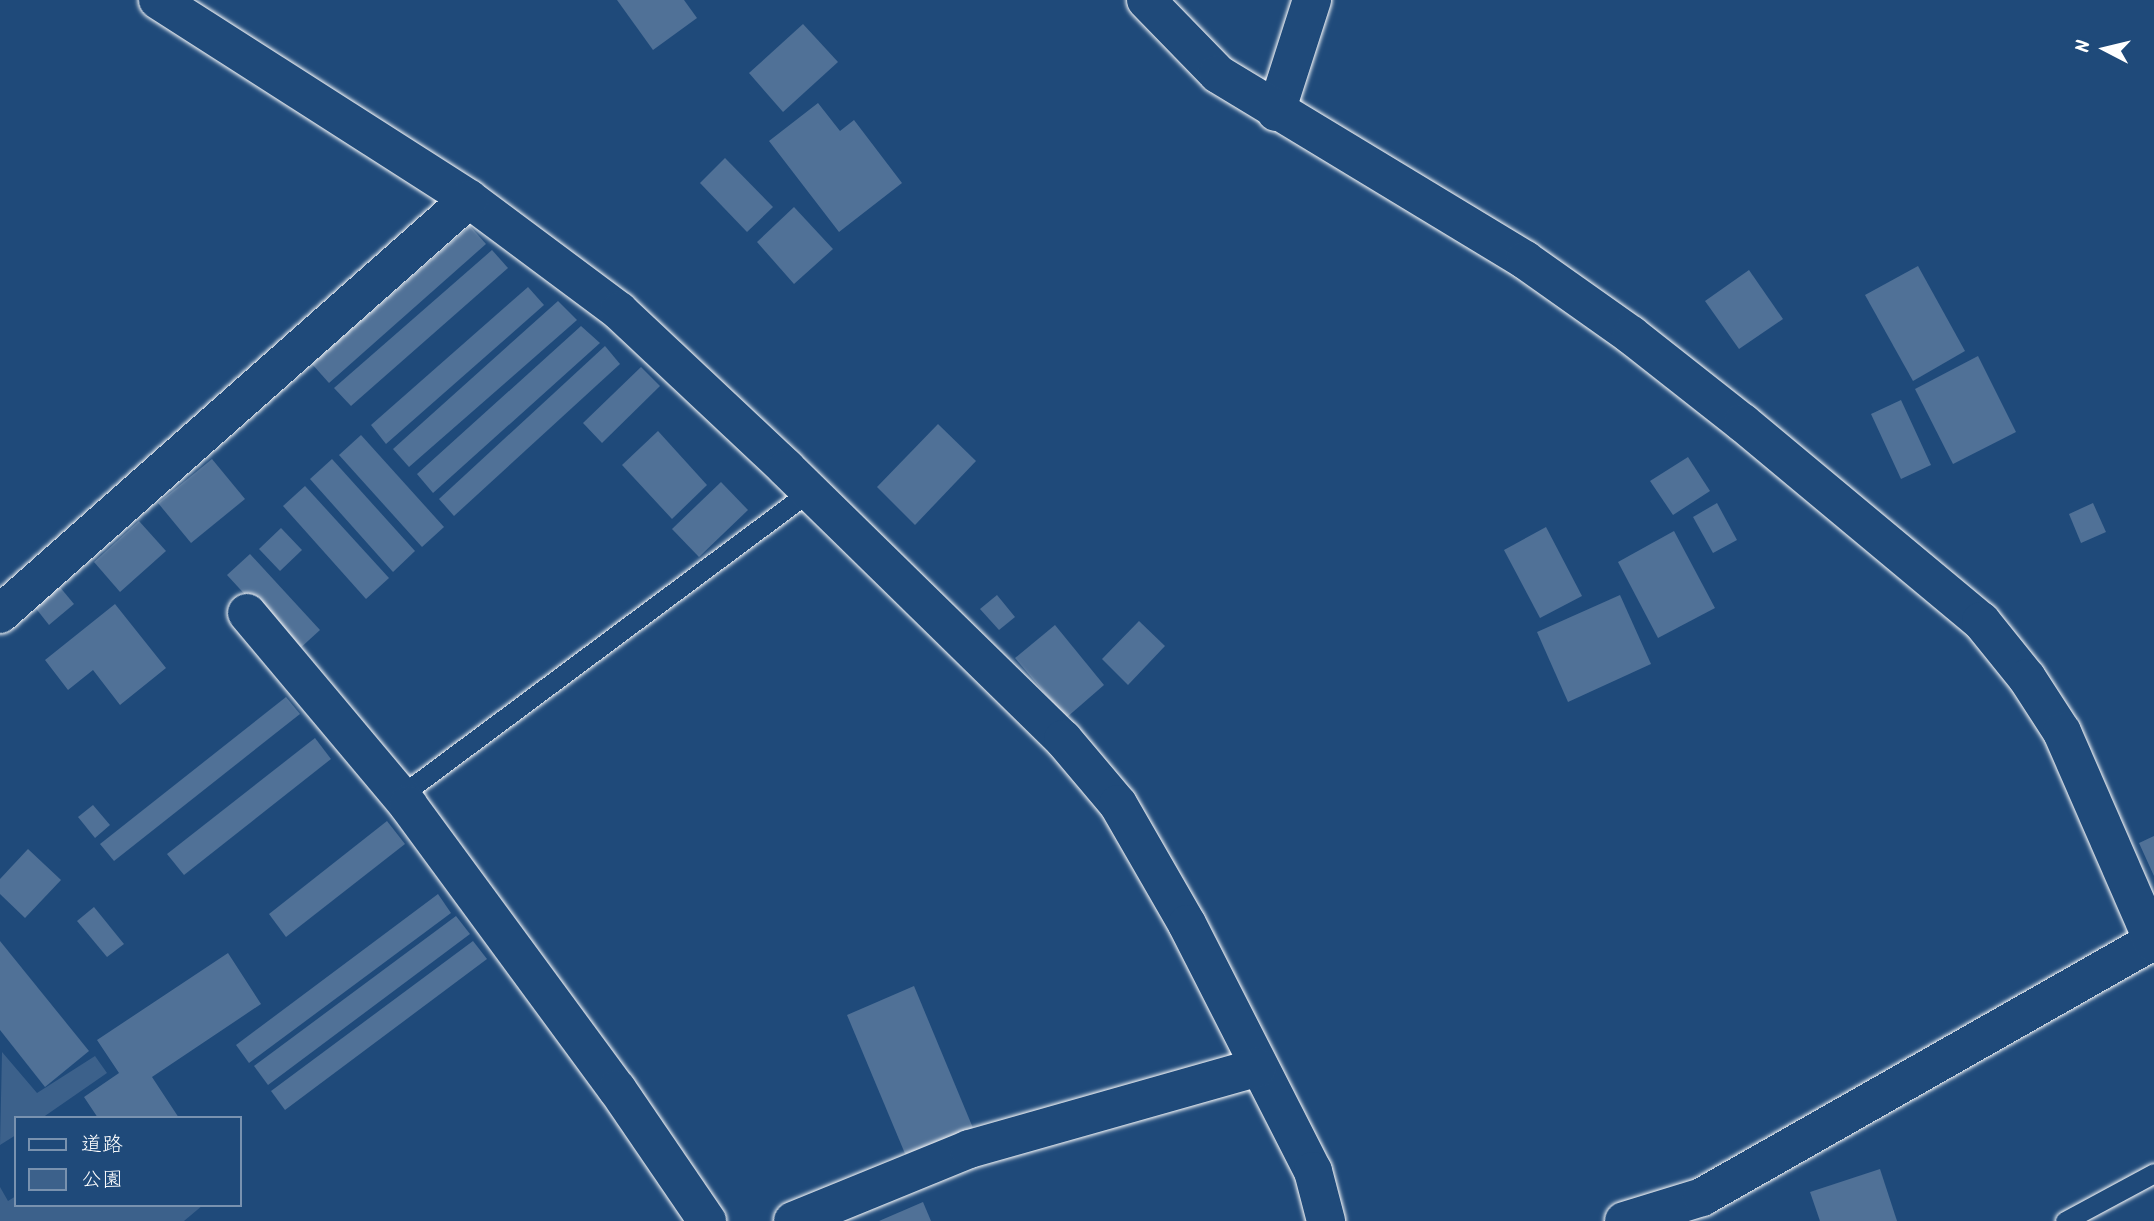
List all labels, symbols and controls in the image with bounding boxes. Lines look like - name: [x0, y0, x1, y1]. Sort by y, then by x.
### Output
- north arrow: [2070, 14, 2140, 84]
- text: N: [2069, 39, 2100, 54]
- legend: [14, 1116, 242, 1207]
- text: 道路: [81, 1129, 123, 1162]
- text: 公園: [81, 1164, 123, 1197]

